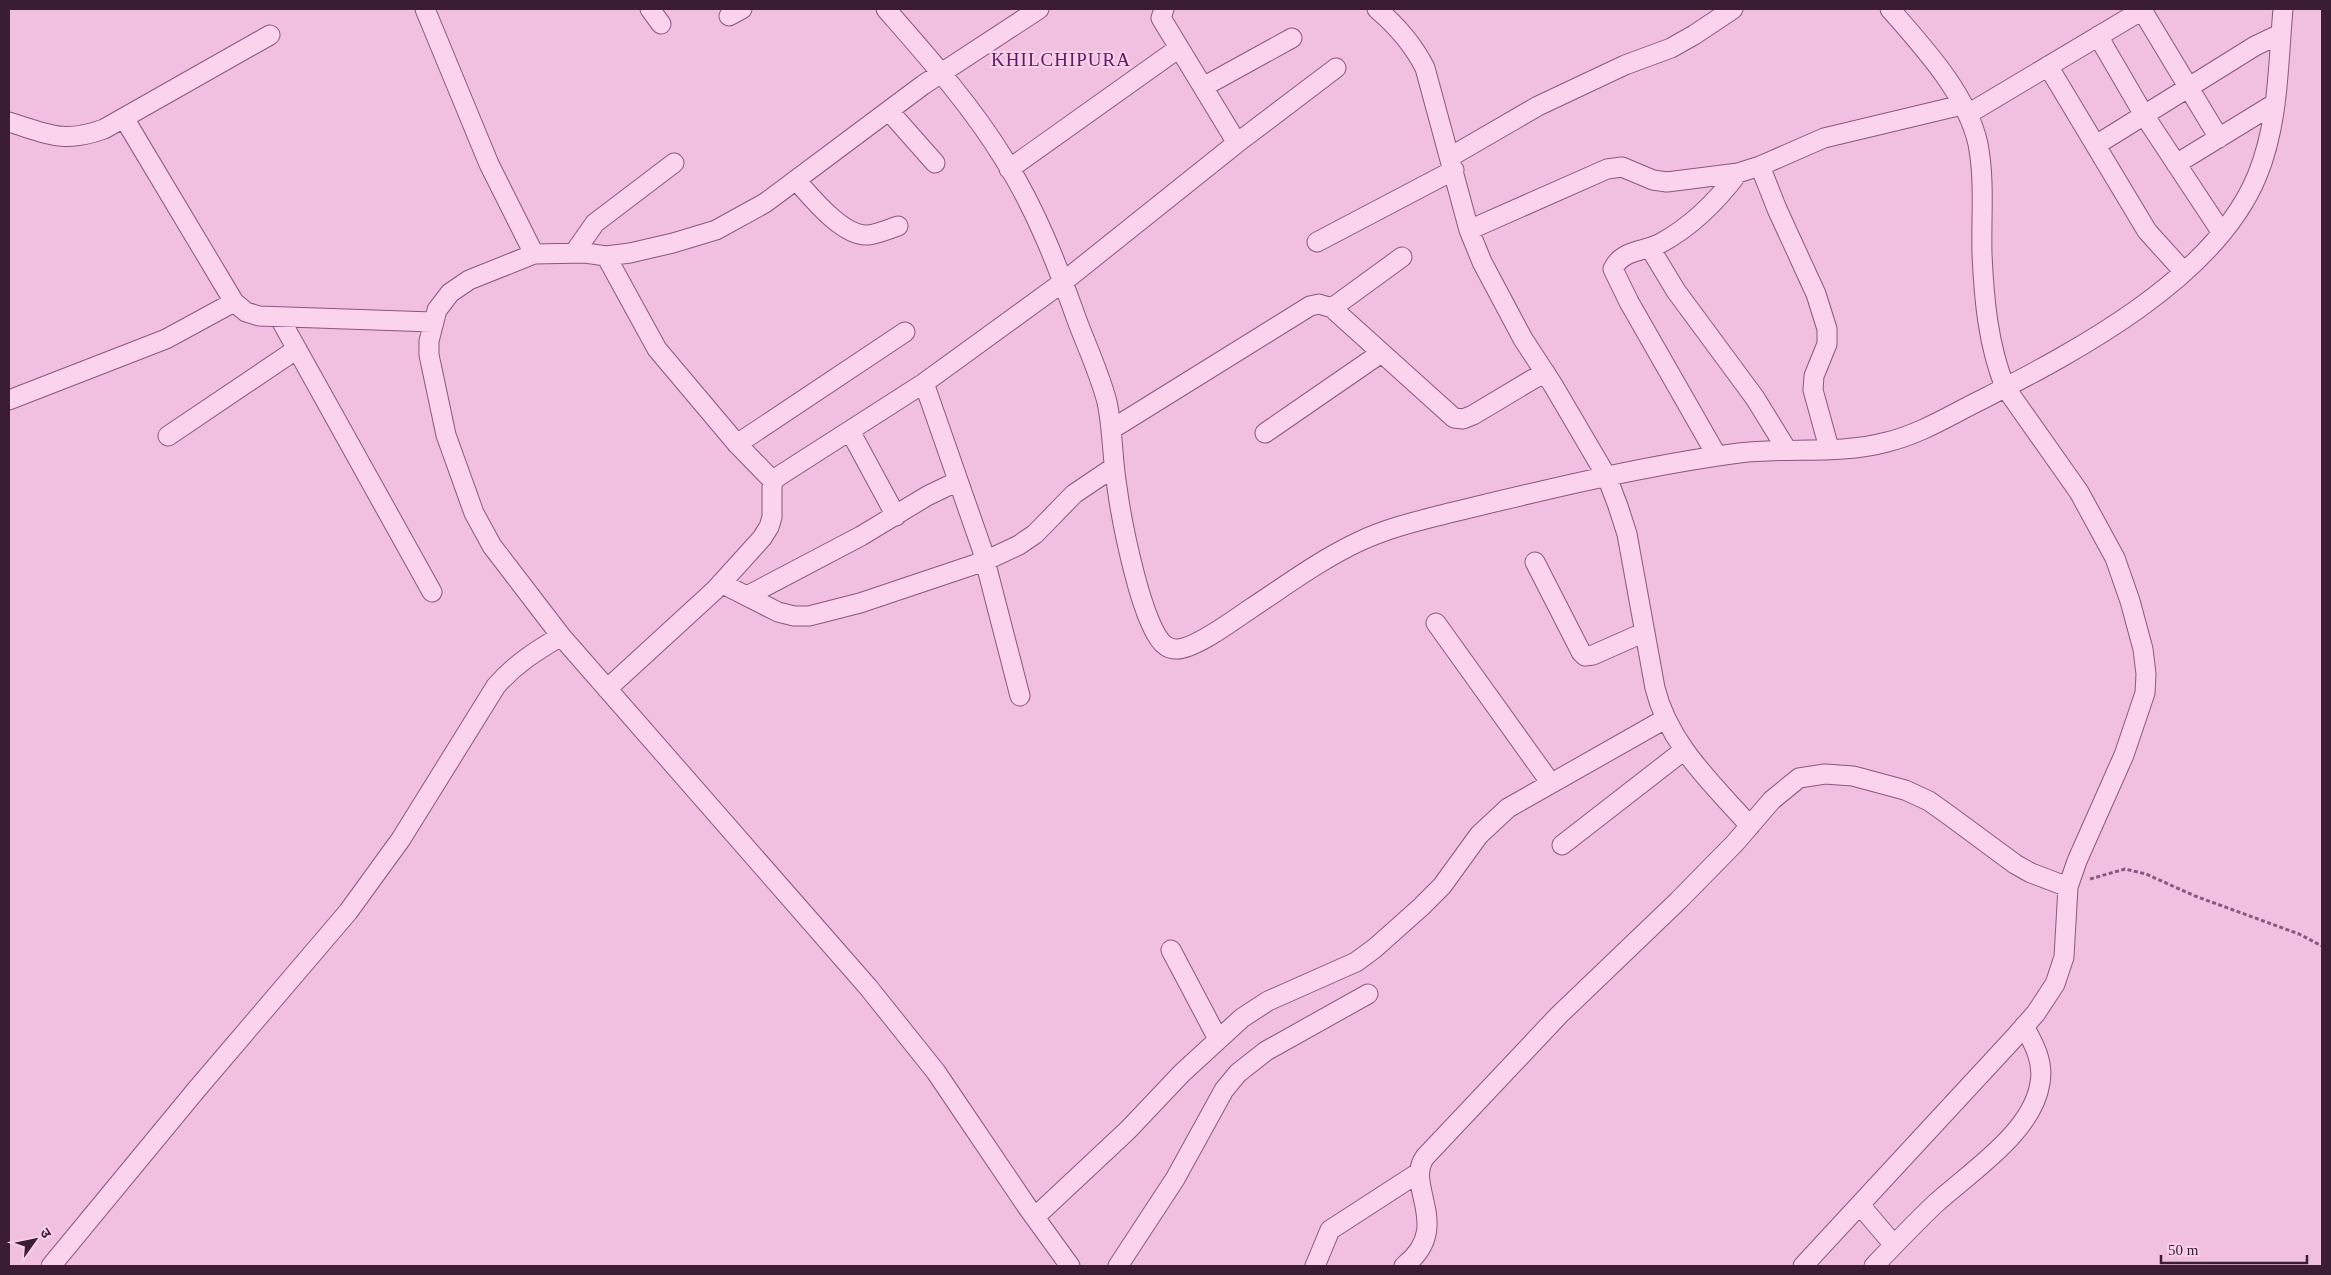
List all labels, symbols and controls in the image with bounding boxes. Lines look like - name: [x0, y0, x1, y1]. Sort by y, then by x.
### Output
- district label: KHILCHIPURA: [991, 49, 1131, 70]
- north arrow: [10, 1215, 60, 1265]
- text: उ: [37, 1226, 54, 1241]
- scale bar: [2161, 1232, 2307, 1264]
- text: 50 m: [2168, 1242, 2199, 1258]

